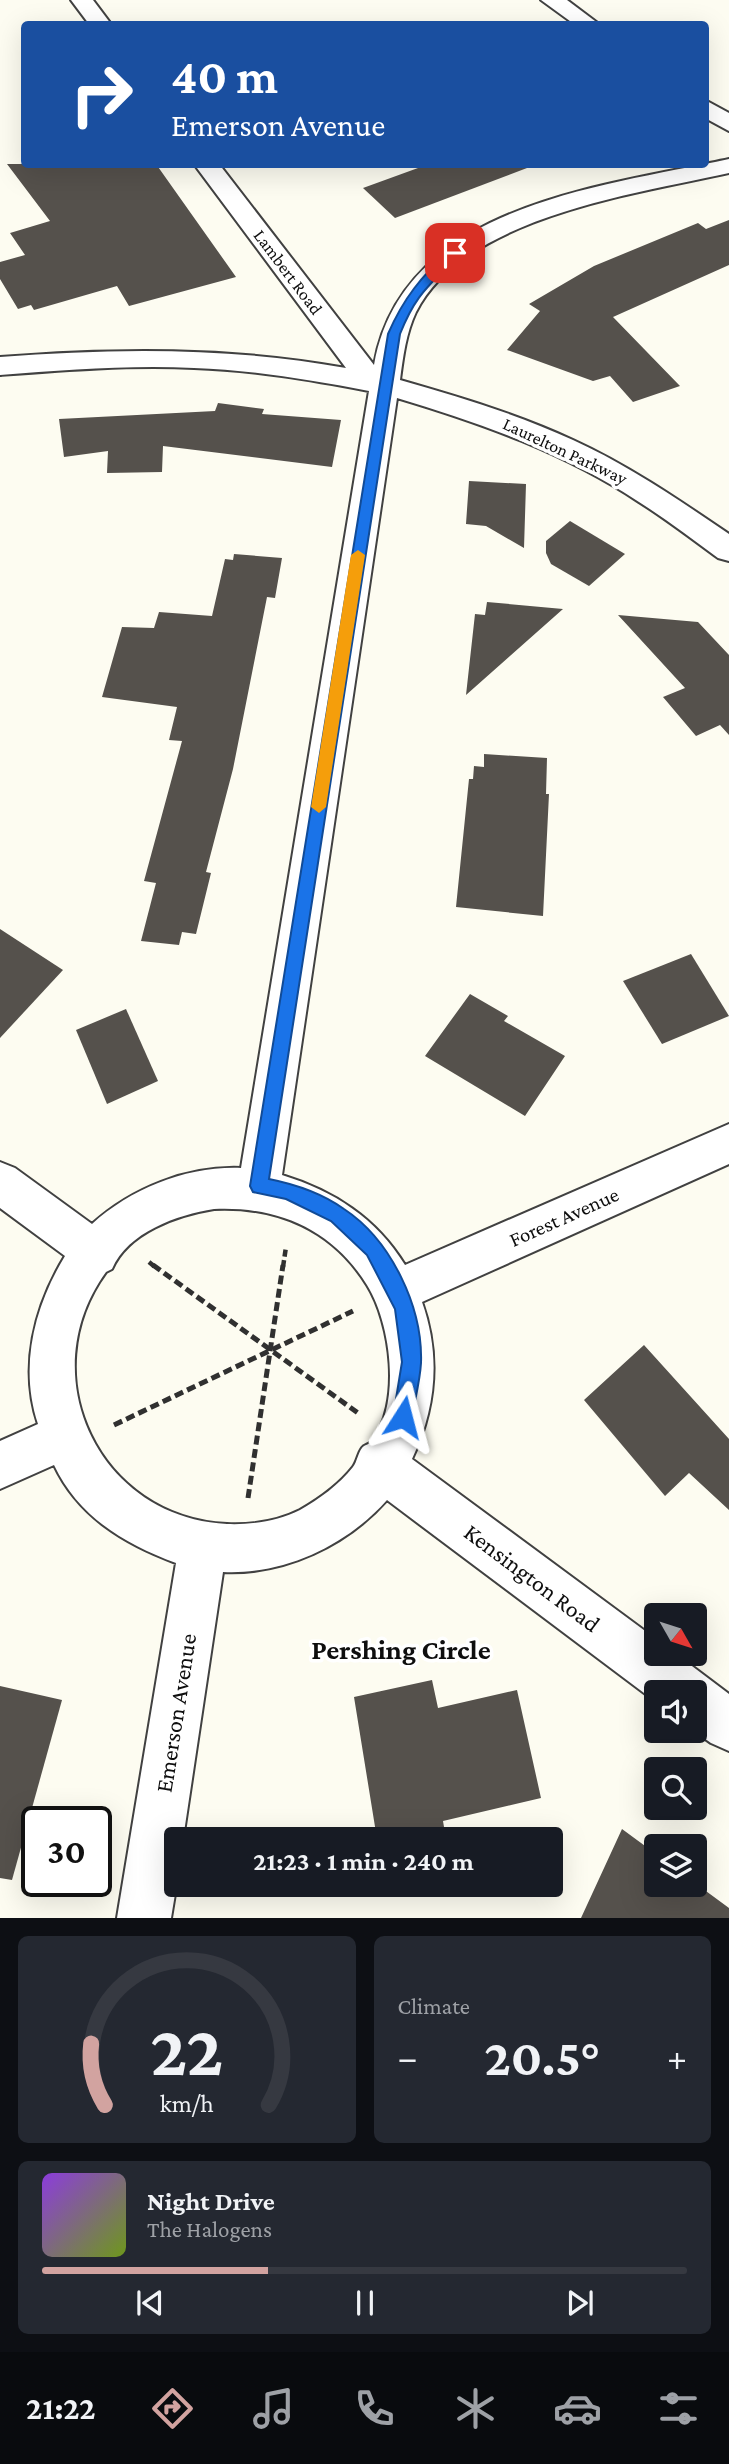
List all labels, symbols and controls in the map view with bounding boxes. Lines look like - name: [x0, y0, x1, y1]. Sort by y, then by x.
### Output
- icon: right: [56, 49, 147, 140]
- text: 40 m: [171, 49, 278, 104]
- text: Emerson Avenue: [171, 107, 385, 143]
- pin: [425, 223, 485, 283]
- street label: Lambert Road: [250, 226, 327, 319]
- icon: arrive: [436, 234, 474, 272]
- street label: Laurelton Parkway: [500, 413, 631, 489]
- street label: Forest Avenue: [505, 1182, 623, 1252]
- position arrow: [366, 1380, 440, 1454]
- street label: Kensington Road: [459, 1518, 606, 1638]
- north arrow: [644, 1603, 707, 1666]
- map controls: [644, 1603, 707, 1897]
- street label: Emerson Avenue: [150, 1631, 201, 1794]
- district label: Pershing Circle: [311, 1634, 491, 1665]
- button: sound: [644, 1680, 707, 1743]
- button: search: [644, 1757, 707, 1820]
- speed limit sign: 30: [21, 1806, 112, 1897]
- button: layers: [644, 1834, 707, 1897]
- text: 21:23 · 1 min · 240 m: [253, 1847, 474, 1876]
- text: Climate: [398, 1993, 470, 2019]
- text: 22: [150, 2011, 223, 2092]
- text: 20.5°: [484, 2028, 600, 2086]
- text: −: [398, 2036, 418, 2078]
- text: +: [667, 2036, 687, 2078]
- text: km/h: [160, 2090, 214, 2117]
- text: Night Drive: [147, 2187, 275, 2216]
- text: The Halogens: [147, 2216, 272, 2242]
- icon: previous: [131, 2284, 169, 2322]
- icon: pause: [346, 2284, 384, 2322]
- icon: next: [561, 2284, 599, 2322]
- icon: directions: [148, 2384, 197, 2433]
- icon: music: [249, 2384, 298, 2433]
- icon: phone: [350, 2384, 399, 2433]
- icon: climate: [451, 2384, 500, 2433]
- icon: car: [553, 2384, 602, 2433]
- icon: filters: [654, 2384, 703, 2433]
- text: 21:22: [26, 2390, 95, 2426]

